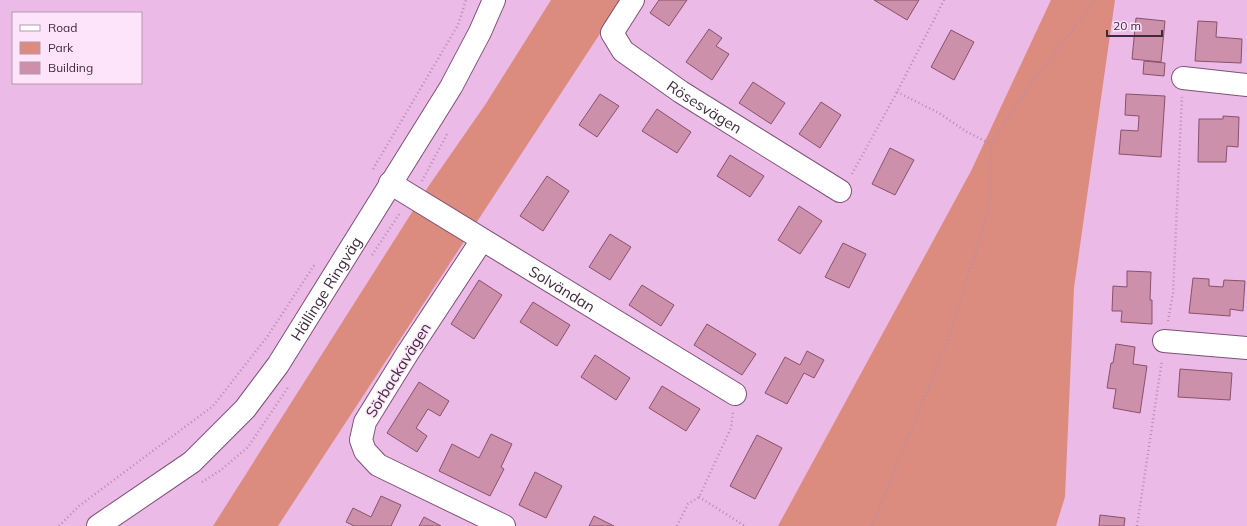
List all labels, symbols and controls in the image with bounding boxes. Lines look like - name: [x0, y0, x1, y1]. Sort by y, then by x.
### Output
- legend: [12, 12, 142, 84]
- scale bar: [1107, 12, 1162, 38]
- text: 20 m: [1113, 18, 1141, 33]
- text: Road: [48, 20, 77, 35]
- text: Park: [48, 40, 74, 55]
- text: Building: [48, 60, 93, 75]
- street label: Rösesvägen: [664, 76, 746, 137]
- street label: Hällinge Ringväg: [286, 233, 365, 344]
- street label: Solvändan: [526, 261, 599, 316]
- street label: Sörbackavägen: [361, 319, 435, 421]

